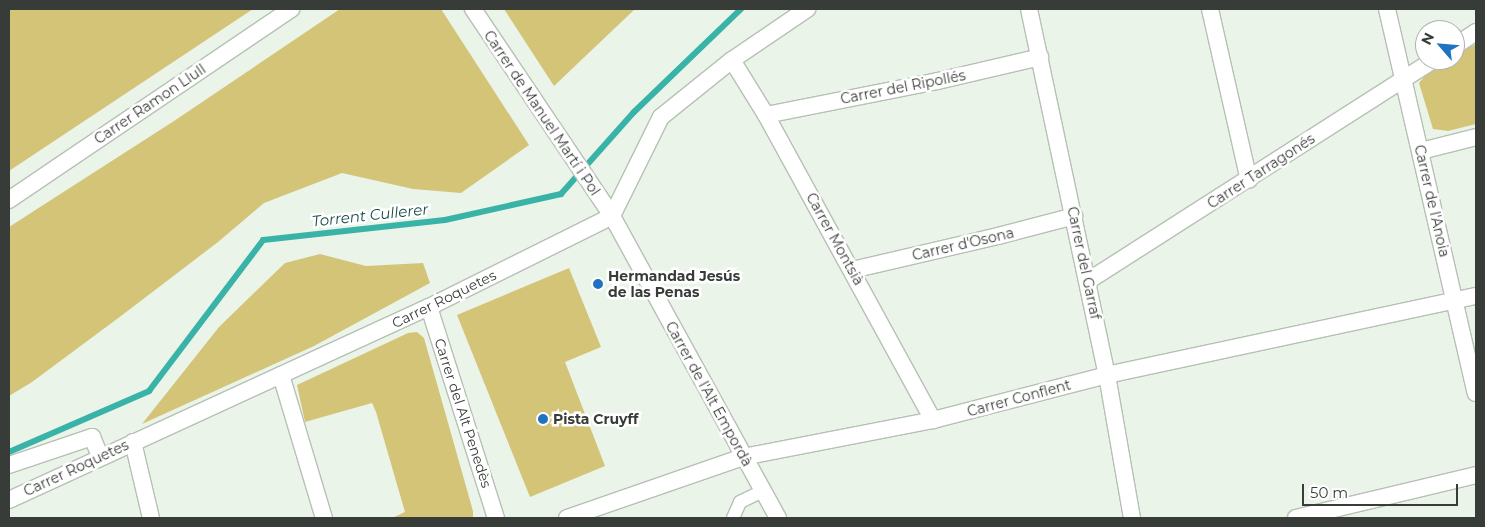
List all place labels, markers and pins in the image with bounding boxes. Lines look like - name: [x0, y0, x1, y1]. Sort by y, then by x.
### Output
- place label: Hermandad Jesús de las Penas: [608, 268, 740, 300]
- marker: Hermandad Jesús de las Penas: [592, 278, 604, 290]
- place label: Pista Cruyff: [553, 411, 638, 427]
- marker: Pista Cruyff: [537, 413, 549, 425]

